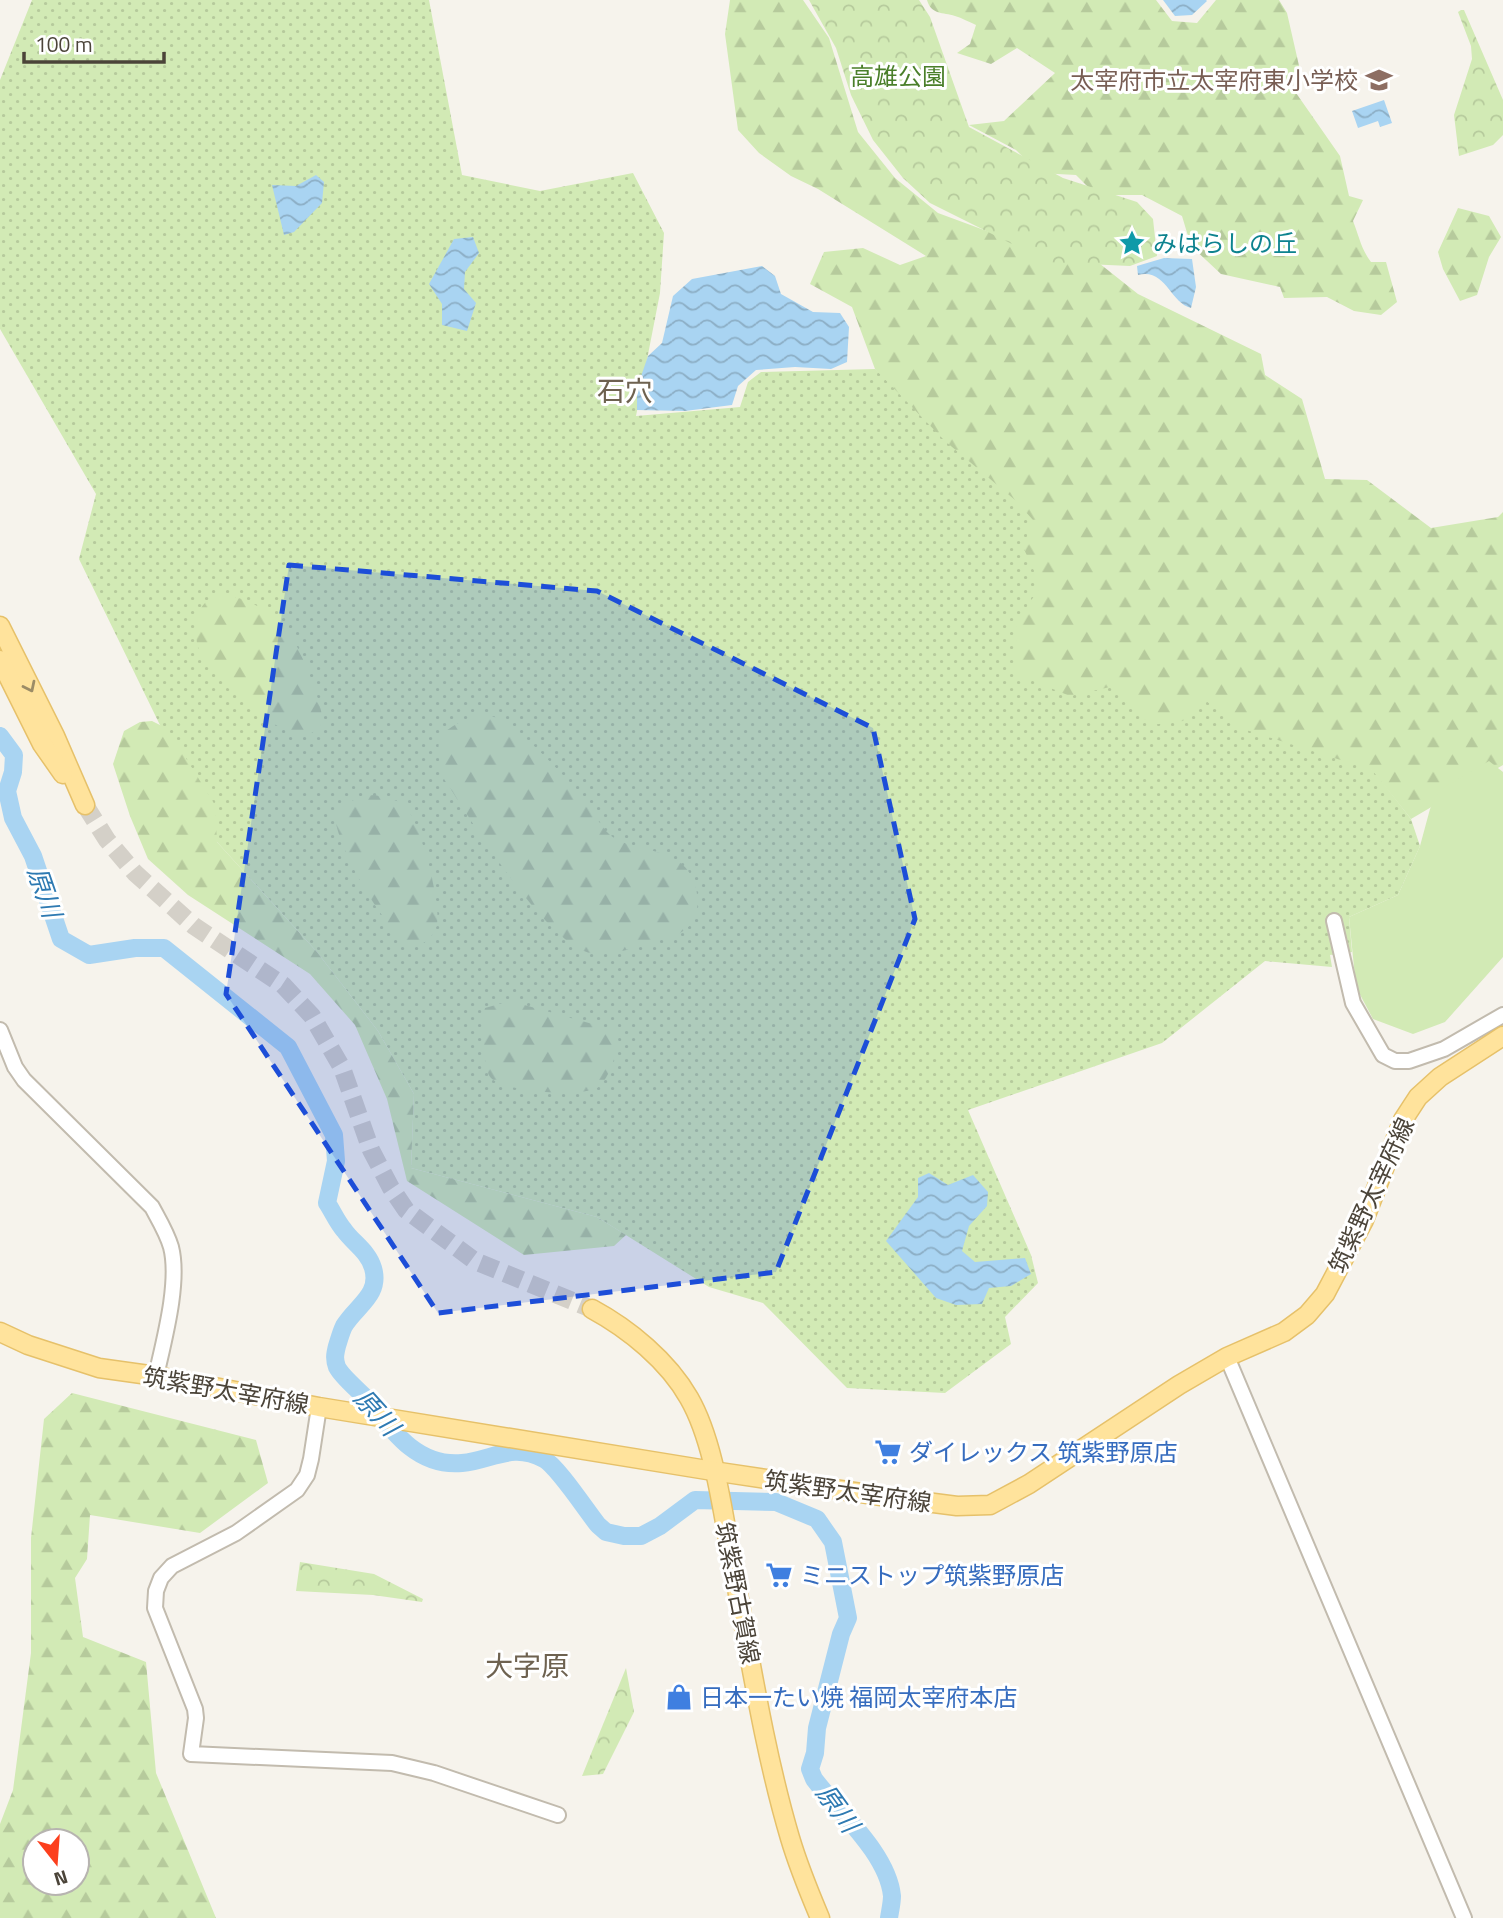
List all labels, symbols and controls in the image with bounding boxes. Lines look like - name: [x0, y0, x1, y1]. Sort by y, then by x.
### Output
- scale bar: [24, 21, 164, 65]
- text: 100 m: [35, 28, 92, 60]
- park label: 高雄公園: [850, 58, 946, 94]
- place label: 太宰府市立太宰府東小学校: [1070, 62, 1358, 98]
- school or university icon: 太宰府市立太宰府東小学校: [1364, 65, 1394, 95]
- place label: みはらしの丘: [1153, 225, 1297, 261]
- place icon: みはらしの丘: [1117, 228, 1147, 258]
- district label: 石穴: [597, 369, 653, 412]
- one-way arrow: [22, 680, 36, 692]
- water label: 原川: [18, 861, 73, 926]
- street label: 筑紫野太宰府線: [1319, 1111, 1423, 1279]
- street label: 筑紫野太宰府線: [140, 1358, 312, 1422]
- water label: 原川: [345, 1380, 411, 1447]
- place label: ダイレックス 筑紫野原店: [909, 1434, 1178, 1470]
- supermarket icon: ダイレックス 筑紫野原店: [873, 1437, 903, 1467]
- street label: 筑紫野太宰府線: [762, 1461, 934, 1521]
- street label: 筑紫野古賀線: [707, 1519, 769, 1667]
- place label: ミニストップ筑紫野原店: [800, 1557, 1064, 1593]
- supermarket icon: ミニストップ筑紫野原店: [764, 1560, 794, 1590]
- district label: 大字原: [485, 1644, 569, 1687]
- place label: 日本一たい焼 福岡太宰府本店: [700, 1679, 1017, 1715]
- shop icon: 日本一たい焼 福岡太宰府本店: [664, 1682, 694, 1712]
- water label: 原川: [807, 1775, 871, 1843]
- north arrow: [21, 1827, 91, 1897]
- text: N: [51, 1863, 72, 1895]

